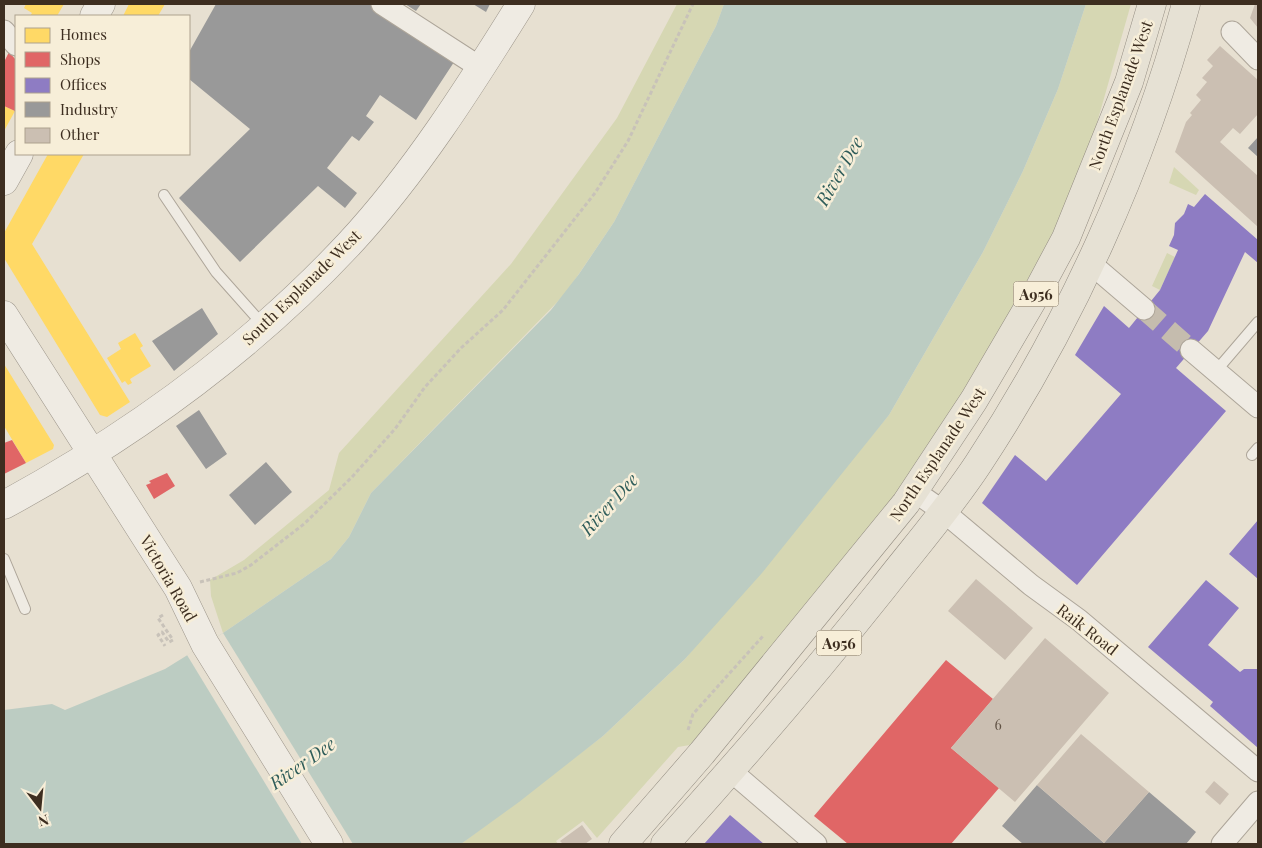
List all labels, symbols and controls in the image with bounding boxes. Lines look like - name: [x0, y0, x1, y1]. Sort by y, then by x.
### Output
- legend: [15, 15, 190, 155]
- street label: North Esplanade West: [1083, 17, 1157, 173]
- text: Homes: [60, 24, 107, 44]
- text: Shops: [60, 49, 101, 69]
- text: Offices: [60, 74, 107, 94]
- text: Industry: [60, 99, 118, 119]
- text: Other: [60, 124, 100, 144]
- water label: River Dee: [809, 132, 868, 211]
- street label: South Esplanade West: [237, 225, 365, 349]
- road number: A956: [1014, 282, 1058, 306]
- street label: North Esplanade West: [884, 383, 990, 525]
- water label: River Dee: [574, 468, 643, 541]
- street label: Victoria Road: [135, 530, 202, 625]
- street label: Raik Road: [1053, 599, 1123, 659]
- road number: A956: [816, 630, 862, 656]
- house number: 6: [994, 715, 1002, 734]
- water label: River Dee: [263, 731, 340, 795]
- north arrow: [15, 783, 65, 833]
- text: N: [36, 810, 51, 832]

